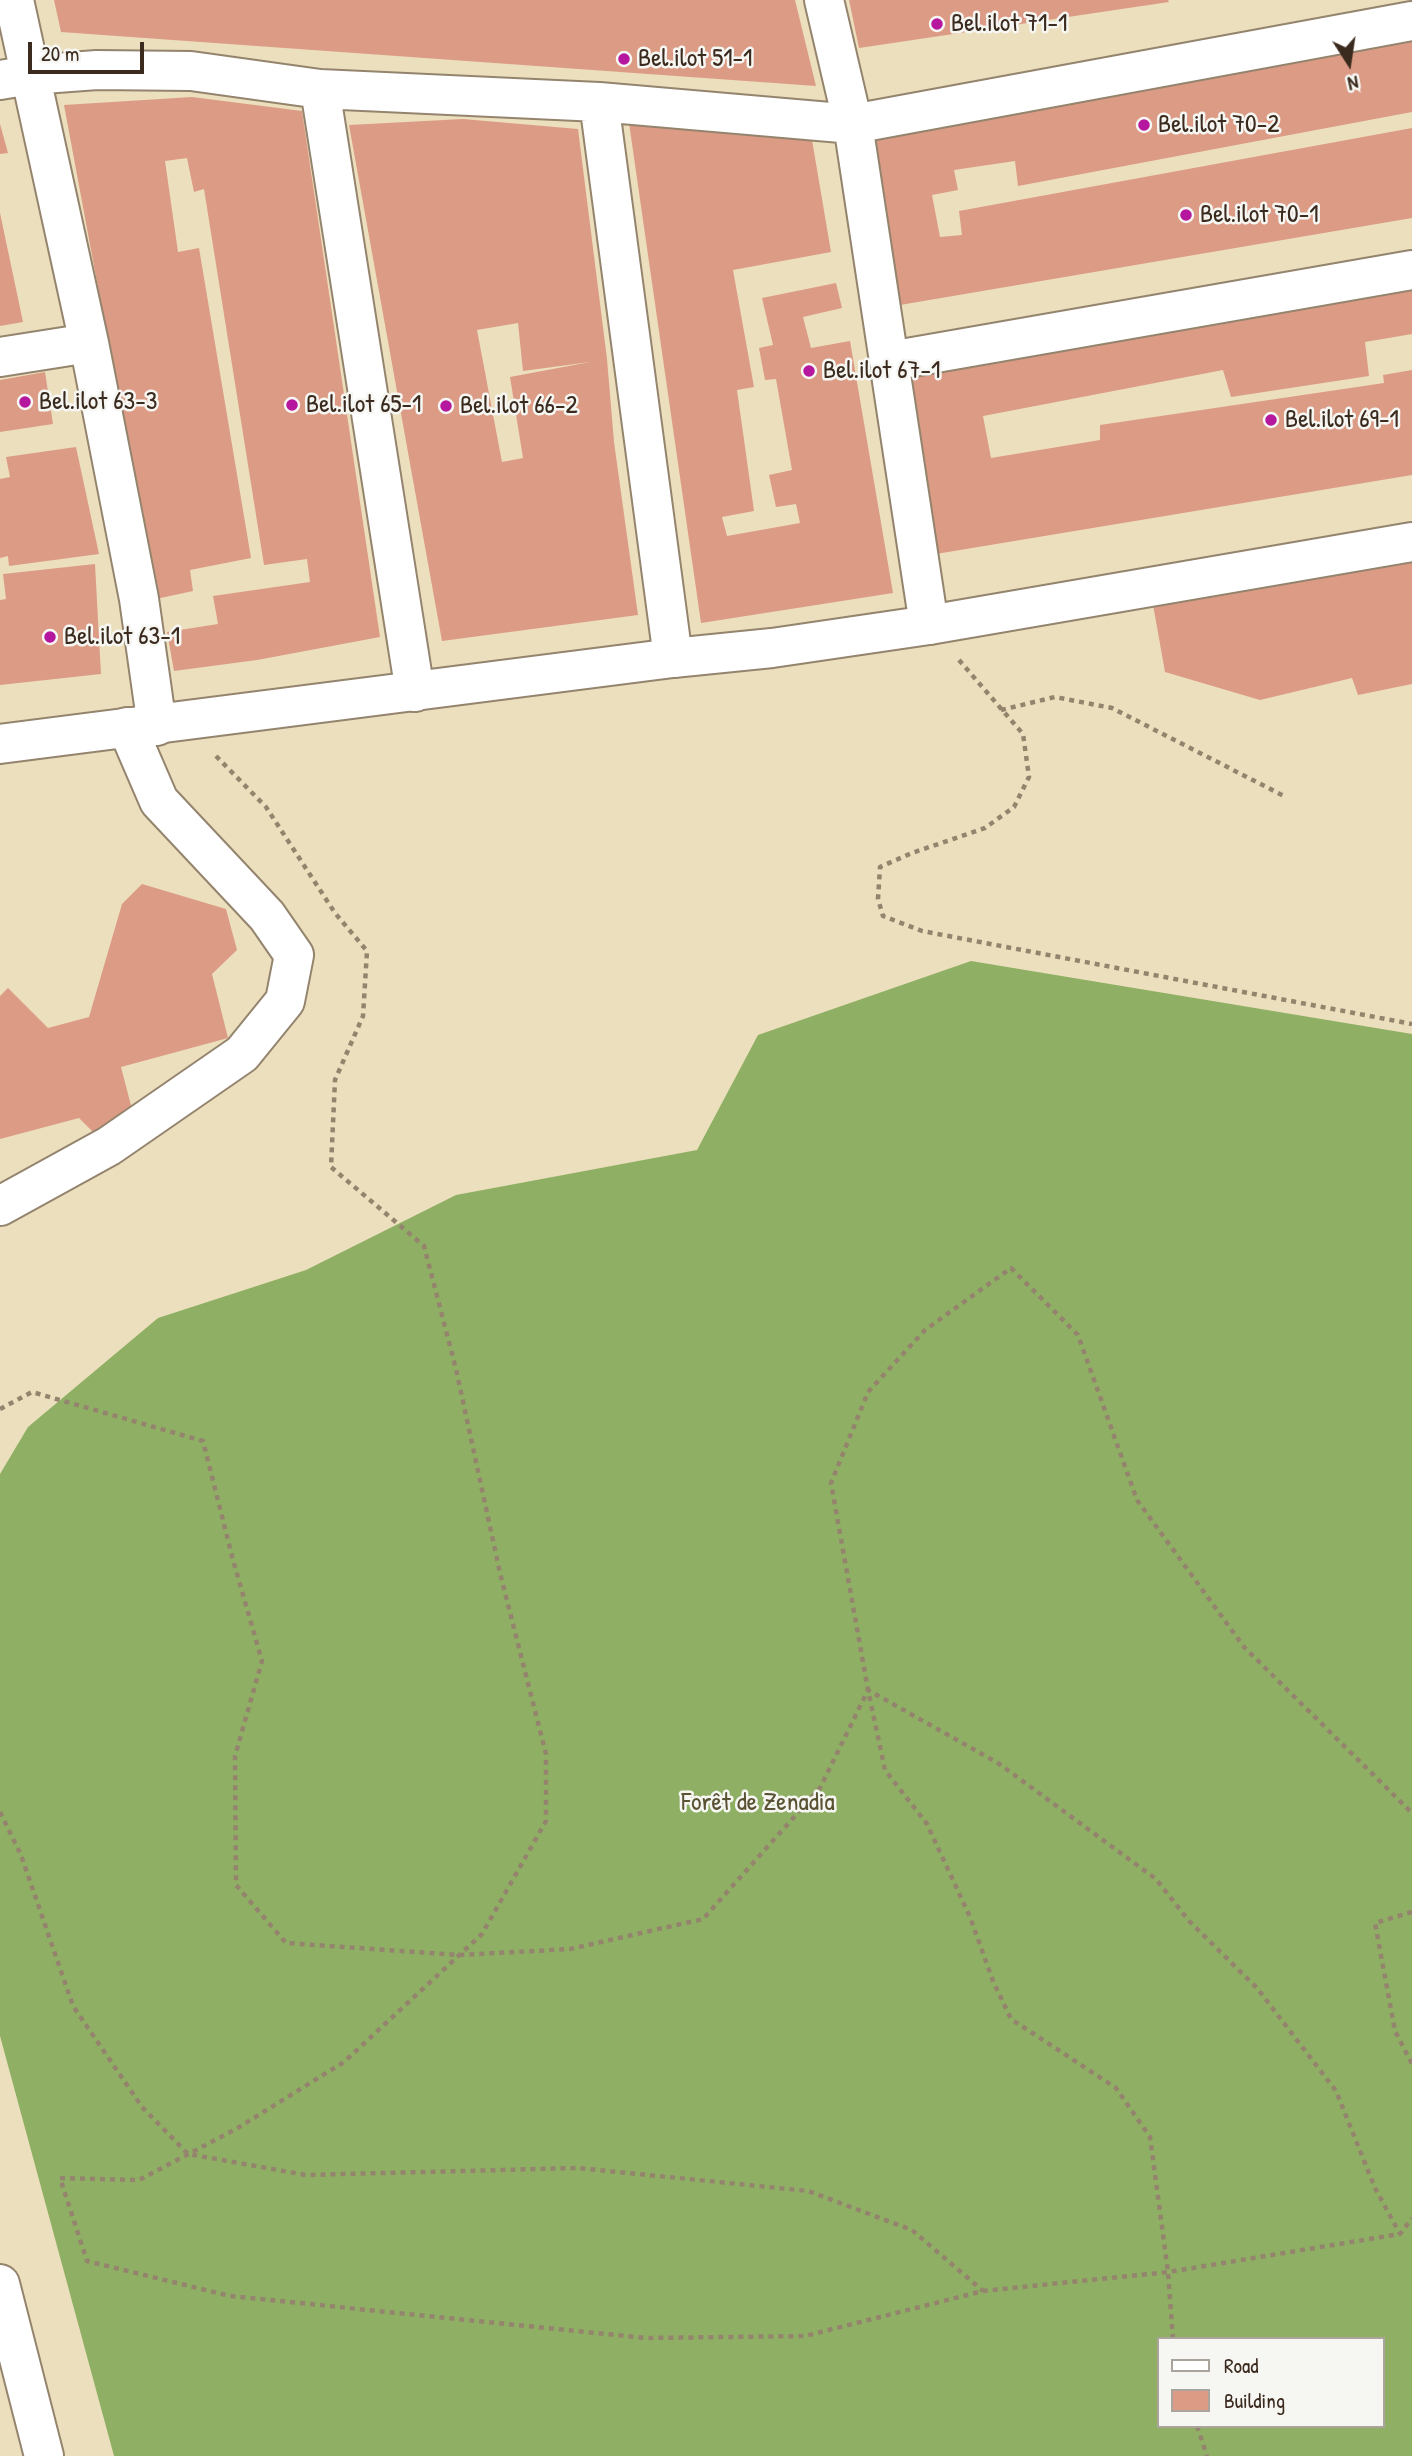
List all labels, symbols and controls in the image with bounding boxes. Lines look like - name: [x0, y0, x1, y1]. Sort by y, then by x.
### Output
- place label: Bel.ilot 71-1: [951, 8, 1067, 40]
- marker: Bel.ilot 71-1: [929, 16, 945, 32]
- scale bar: [32, 28, 147, 72]
- north arrow: [1314, 28, 1384, 98]
- text: 20 m: [41, 39, 79, 68]
- place label: Bel.ilot 51-1: [638, 43, 753, 75]
- marker: Bel.ilot 51-1: [616, 51, 632, 67]
- text: N: [1346, 70, 1361, 97]
- place label: Bel.ilot 70-2: [1158, 109, 1279, 141]
- marker: Bel.ilot 70-2: [1136, 117, 1152, 133]
- place label: Bel.ilot 70-1: [1200, 199, 1319, 231]
- marker: Bel.ilot 70-1: [1178, 207, 1194, 223]
- place label: Bel.ilot 67-1: [823, 355, 940, 387]
- marker: Bel.ilot 67-1: [801, 363, 817, 379]
- place label: Bel.ilot 63-3: [39, 386, 157, 418]
- place label: Bel.ilot 65-1: [306, 389, 421, 421]
- place label: Bel.ilot 66-2: [460, 390, 578, 422]
- marker: Bel.ilot 63-3: [17, 394, 33, 410]
- marker: Bel.ilot 65-1: [284, 397, 300, 413]
- marker: Bel.ilot 66-2: [438, 398, 454, 414]
- place label: Bel.ilot 69-1: [1285, 404, 1399, 436]
- marker: Bel.ilot 69-1: [1263, 412, 1279, 428]
- place label: Bel.ilot 63-1: [64, 621, 180, 653]
- marker: Bel.ilot 63-1: [42, 629, 58, 645]
- park label: Forêt de Zenadia: [681, 1787, 835, 1819]
- legend: [1156, 2337, 1384, 2428]
- text: Road: [1224, 2351, 1258, 2380]
- text: Building: [1224, 2386, 1285, 2415]

